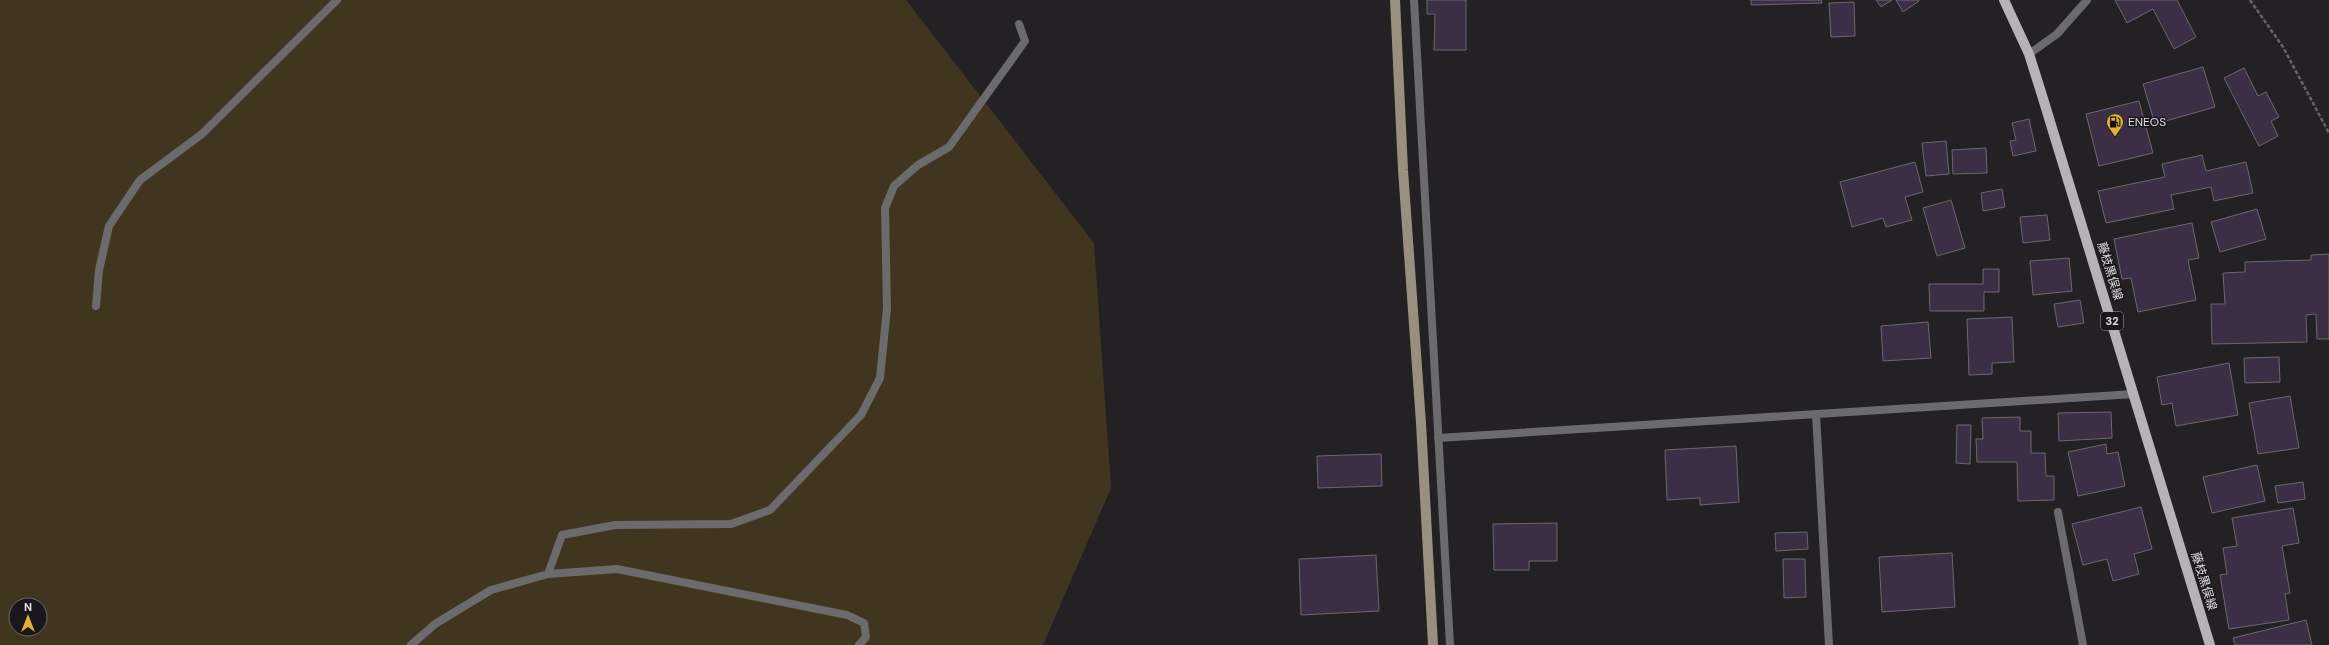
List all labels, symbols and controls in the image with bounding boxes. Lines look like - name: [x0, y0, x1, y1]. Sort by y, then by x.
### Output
- fuel station icon: ENEOS: [2105, 112, 2125, 137]
- place label: ENEOS: [2128, 114, 2166, 130]
- street label: 藤枝黒俣線: [2094, 240, 2126, 302]
- road number: 32: [2101, 312, 2123, 330]
- street label: 藤枝黒俣線: [2188, 550, 2220, 612]
- north arrow: [8, 597, 48, 637]
- text: N: [24, 600, 32, 614]

